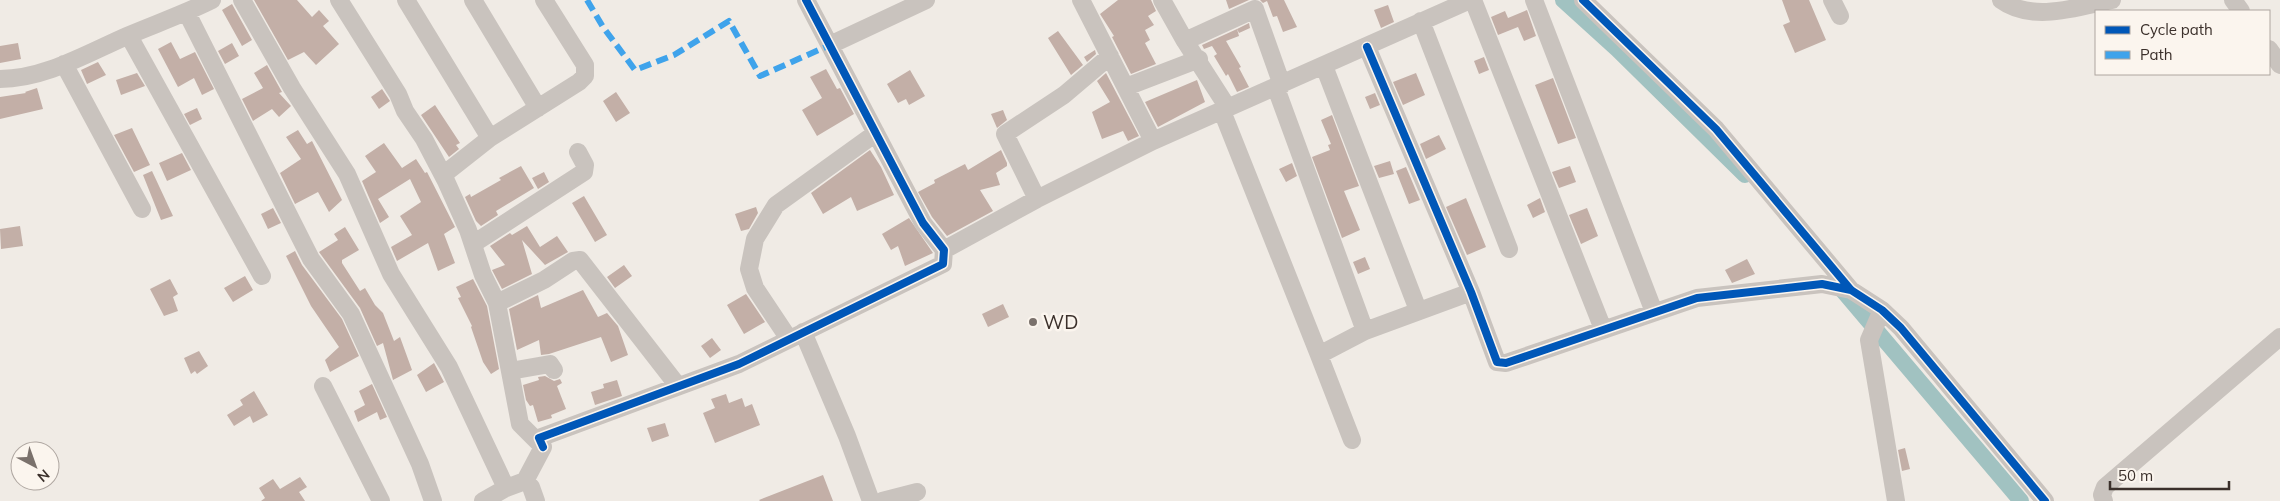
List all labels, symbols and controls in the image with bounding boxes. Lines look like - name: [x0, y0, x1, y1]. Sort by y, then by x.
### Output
- legend: [2095, 10, 2270, 75]
- text: Cycle path: [2140, 20, 2213, 39]
- text: Path: [2140, 45, 2172, 64]
- place label: WD: [1043, 310, 1078, 334]
- marker: WD: [1027, 316, 1039, 328]
- north arrow: [10, 441, 60, 491]
- scale bar: [2110, 458, 2229, 490]
- text: N: [34, 466, 53, 486]
- text: 50 m: [2118, 466, 2153, 485]

